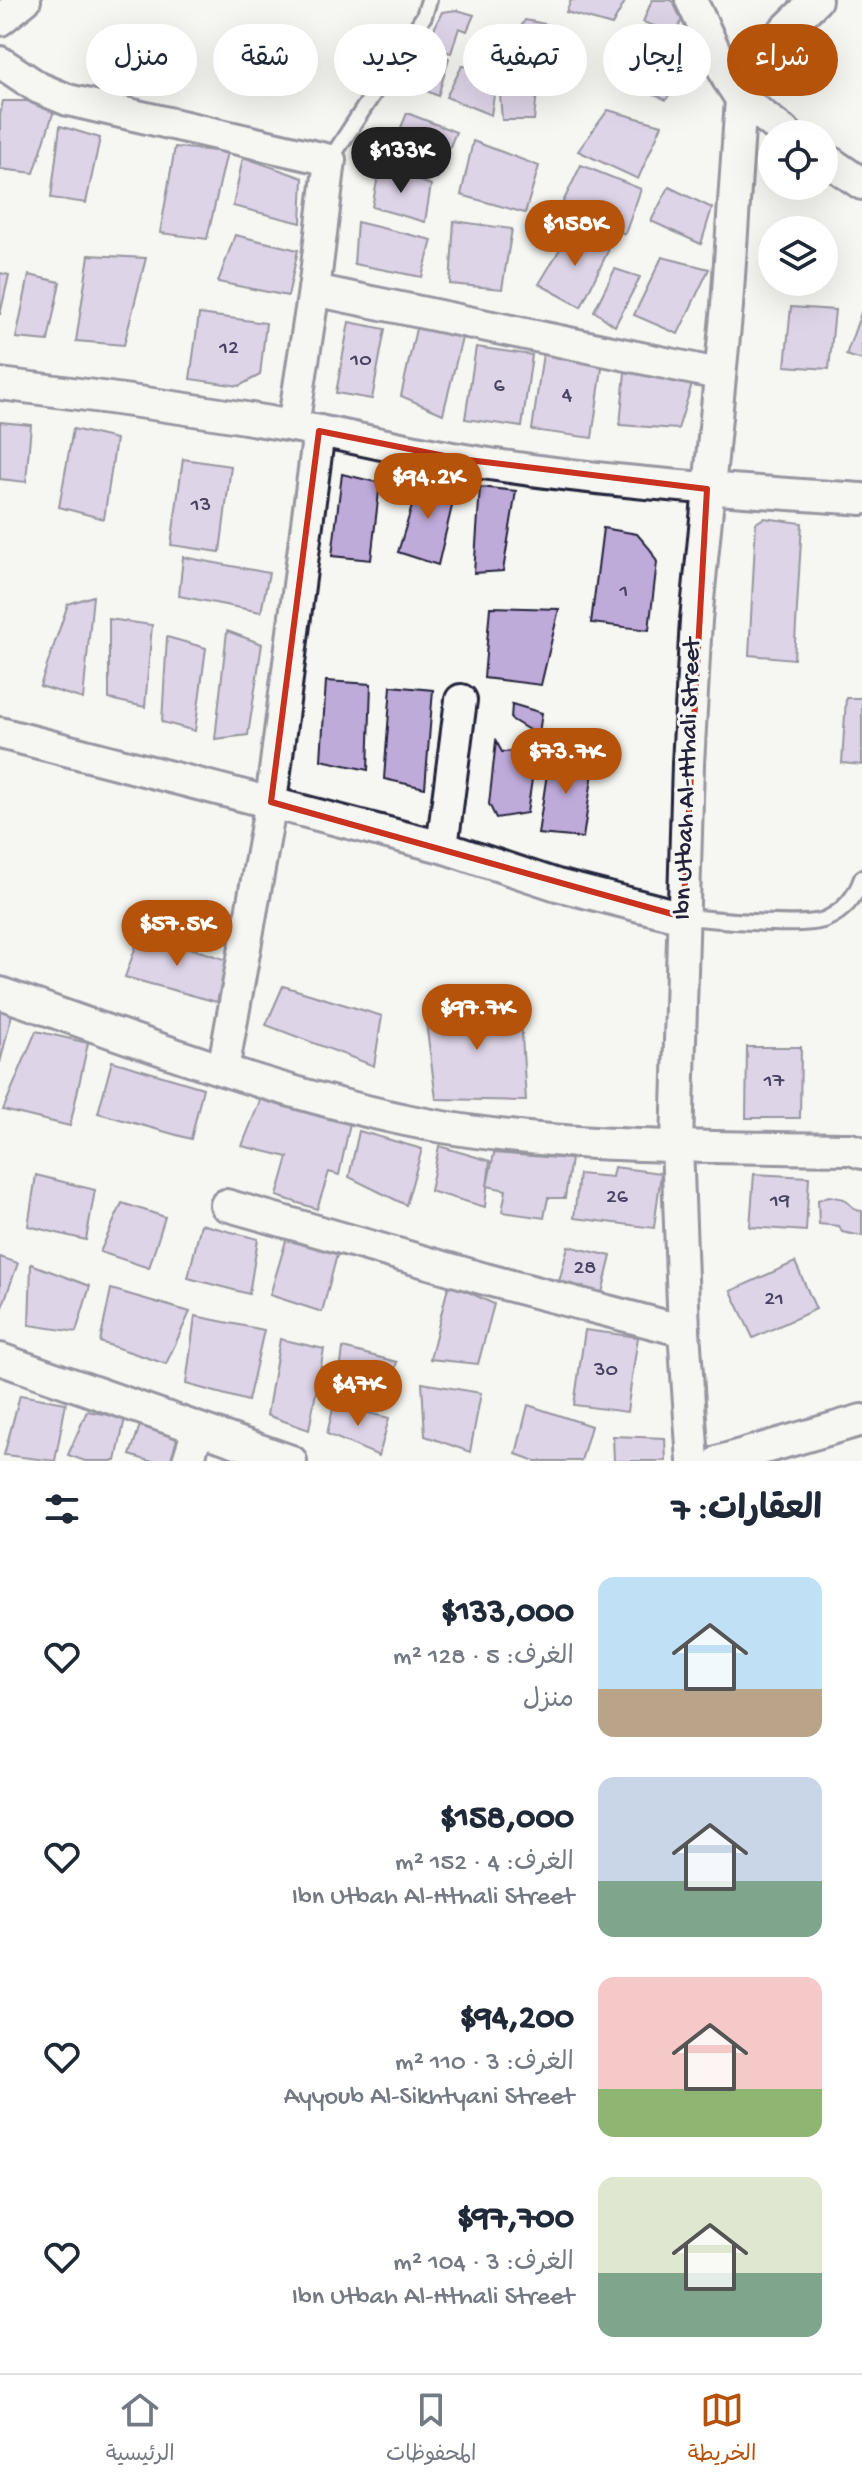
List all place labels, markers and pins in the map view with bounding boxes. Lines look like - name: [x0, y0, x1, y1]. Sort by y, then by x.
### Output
- pin: $133K: [345, 127, 457, 195]
- pin: $158K: [519, 200, 631, 268]
- pin: $94.2K: [363, 453, 493, 521]
- pin: $73.7K: [501, 728, 631, 796]
- pin: $57.5K: [112, 900, 242, 968]
- pin: $97.7K: [412, 984, 542, 1052]
- pin: $47K: [311, 1360, 405, 1428]

